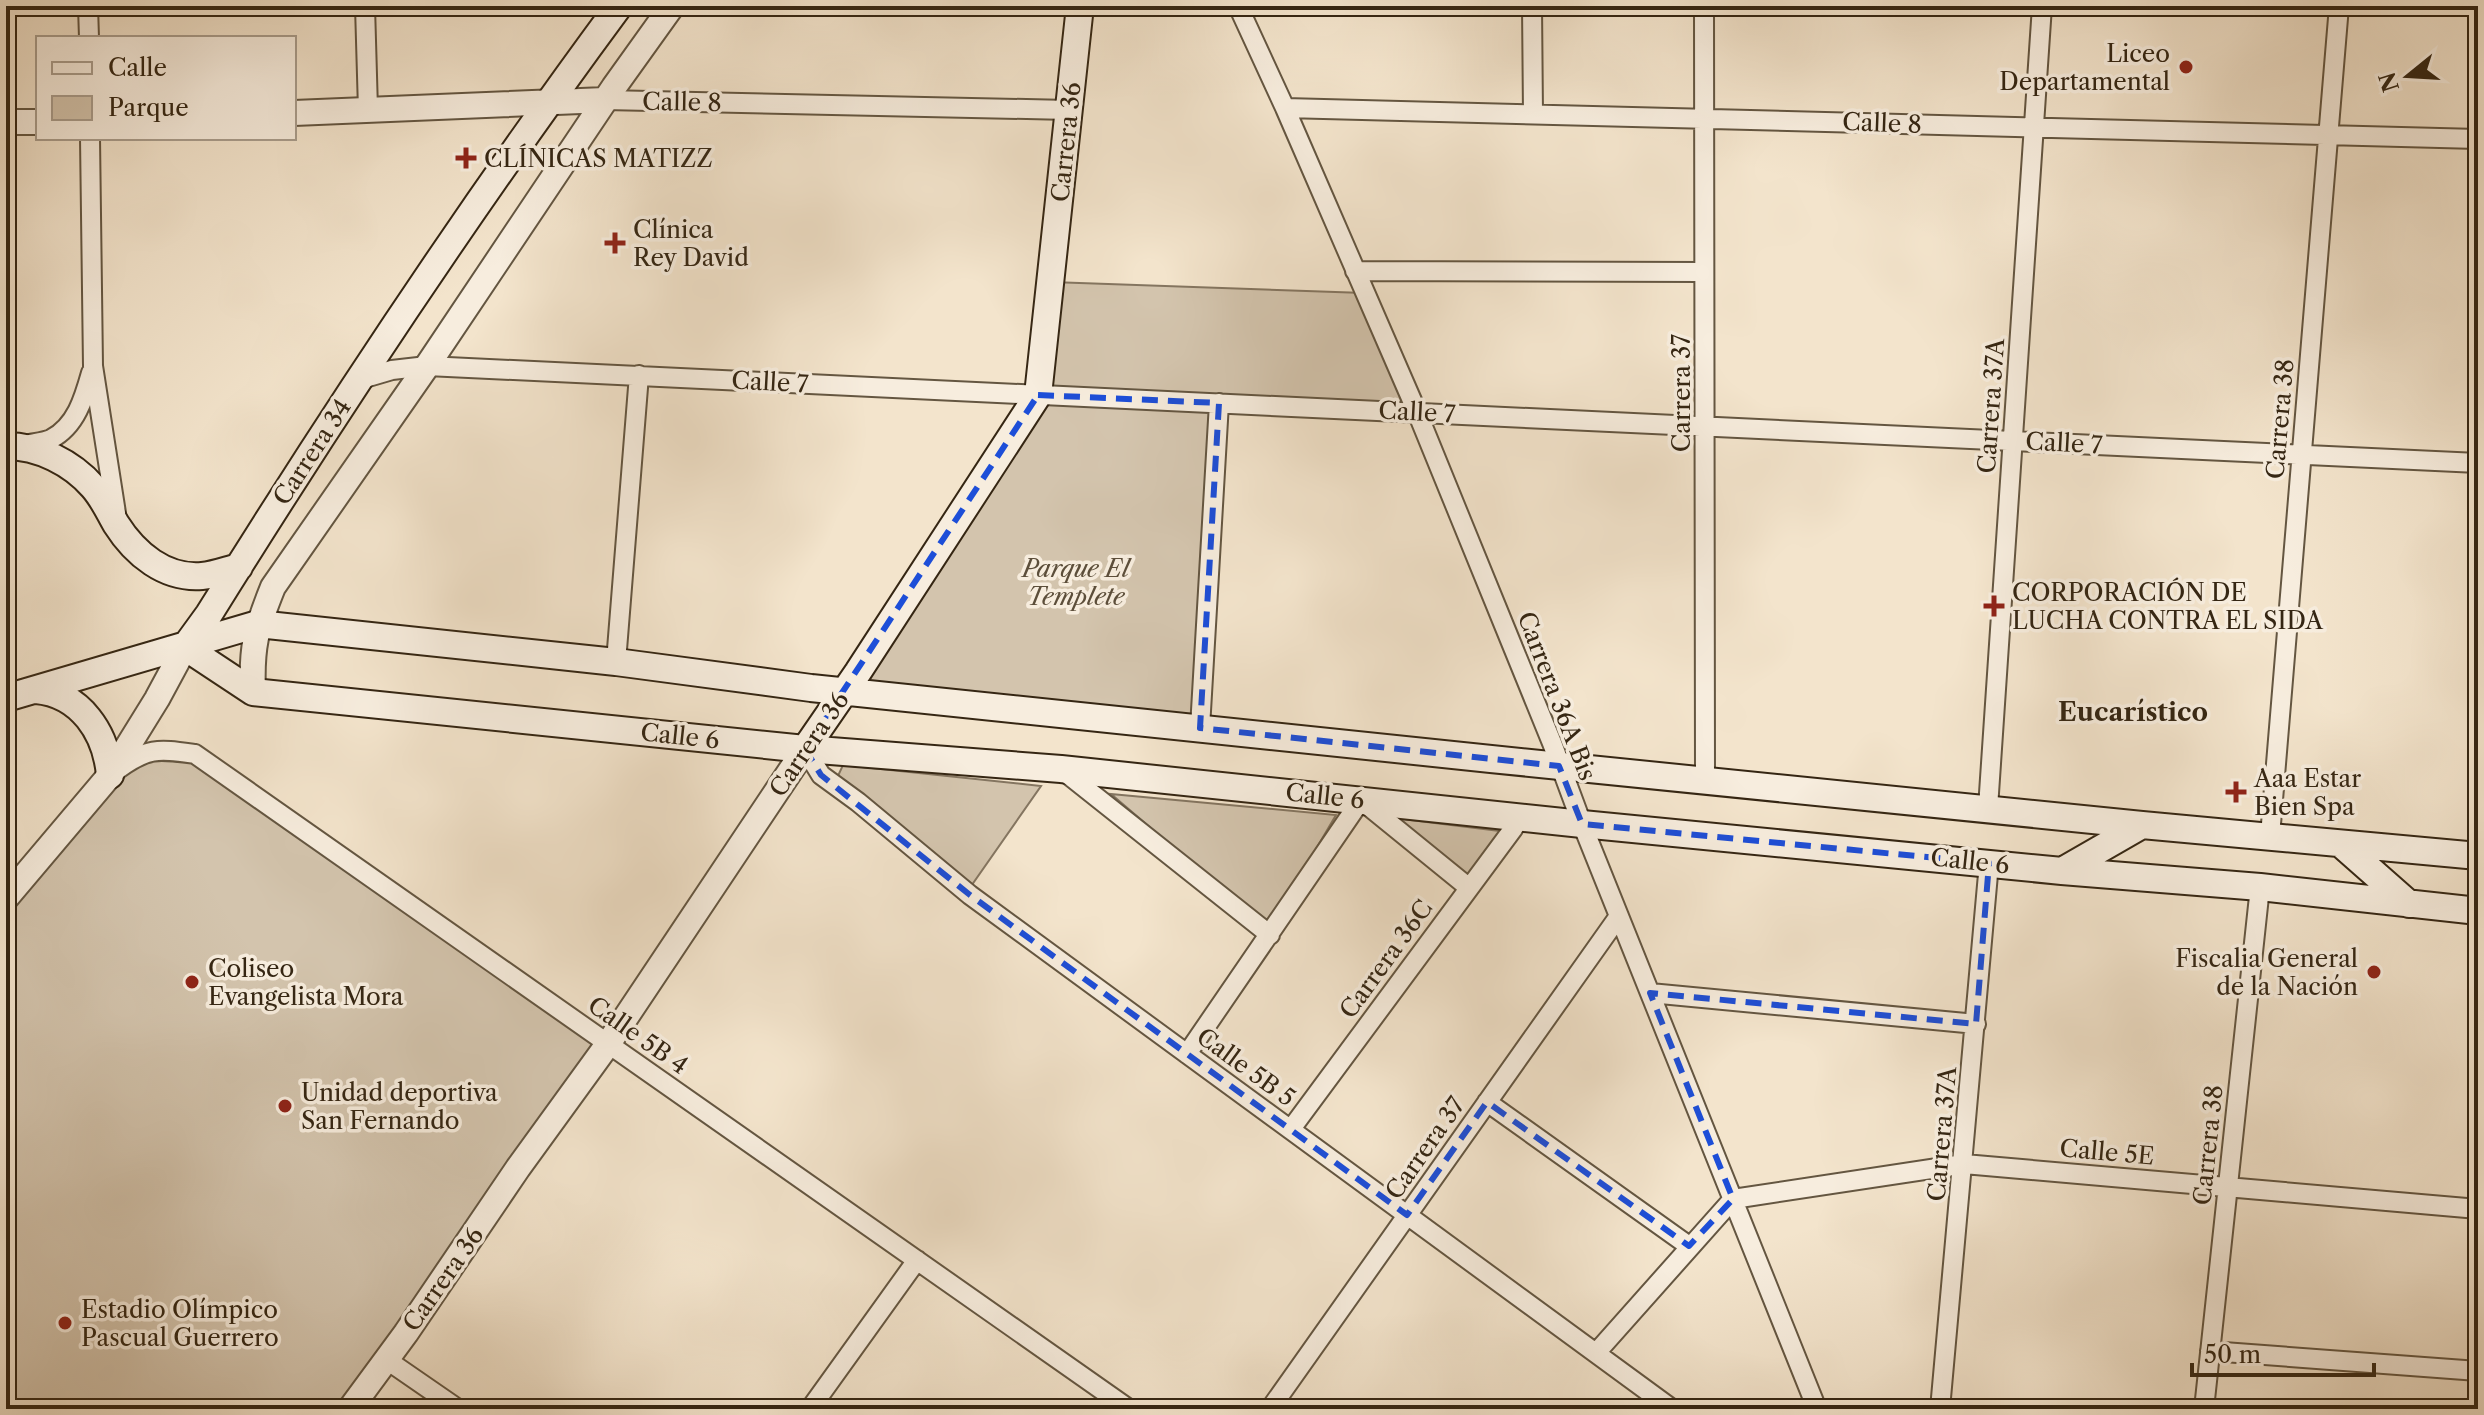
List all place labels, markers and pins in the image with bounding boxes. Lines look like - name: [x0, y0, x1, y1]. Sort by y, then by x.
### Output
- place label: Liceo Departamental: [1999, 39, 2170, 96]
- marker: Liceo Departamental: [2177, 58, 2195, 76]
- place label: CLÍNICAS MATIZZ: [484, 143, 713, 173]
- marker: CLÍNICAS MATIZZ: [455, 147, 477, 169]
- place label: Clínica Rey David: [633, 215, 749, 272]
- marker: Clínica Rey David: [604, 232, 626, 254]
- place label: CORPORACIÓN DE LUCHA CONTRA EL SIDA: [2012, 577, 2324, 635]
- marker: CORPORACIÓN DE LUCHA CONTRA EL SIDA: [1983, 595, 2005, 617]
- place label: Aaa Estar Bien Spa: [2253, 764, 2361, 821]
- marker: Aaa Estar Bien Spa: [2225, 781, 2247, 803]
- place label: Fiscalia General de la Nación: [2175, 944, 2358, 1001]
- place label: Coliseo Evangelista Mora: [208, 954, 404, 1011]
- marker: Fiscalia General de la Nación: [2365, 963, 2383, 981]
- marker: Coliseo Evangelista Mora: [183, 973, 201, 991]
- place label: Unidad deportiva San Fernando: [301, 1078, 498, 1135]
- marker: Unidad deportiva San Fernando: [276, 1097, 294, 1115]
- place label: Estadio Olímpico Pascual Guerrero: [81, 1295, 279, 1352]
- marker: Estadio Olímpico Pascual Guerrero: [56, 1314, 74, 1332]

